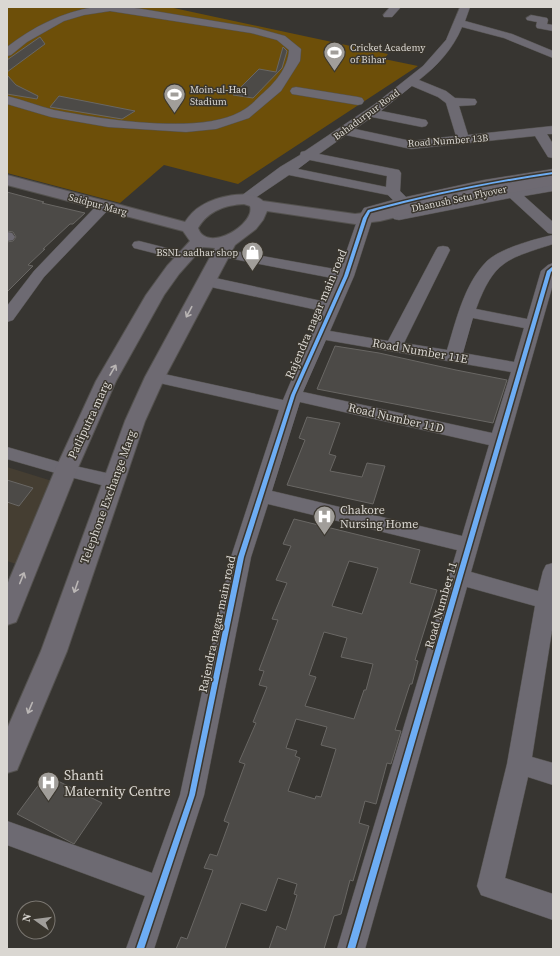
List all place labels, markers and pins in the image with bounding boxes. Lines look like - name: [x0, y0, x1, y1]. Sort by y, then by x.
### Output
- sports icon: Cricket Academy of Bihar: [321, 40, 347, 73]
- place label: Cricket Academy of Bihar: [350, 41, 426, 66]
- sports icon: Moin-ul-Haq Stadium: [162, 82, 188, 115]
- place label: Moin-ul-Haq Stadium: [190, 83, 247, 108]
- shop icon: BSNL aadhar shop: [240, 239, 266, 272]
- place label: BSNL aadhar shop: [156, 246, 238, 259]
- place label: Chakore Nursing Home: [340, 502, 418, 532]
- hospital icon: Chakore Nursing Home: [312, 504, 338, 537]
- place label: Shanti Maternity Centre: [64, 765, 171, 801]
- hospital icon: Shanti Maternity Centre: [36, 770, 62, 803]

